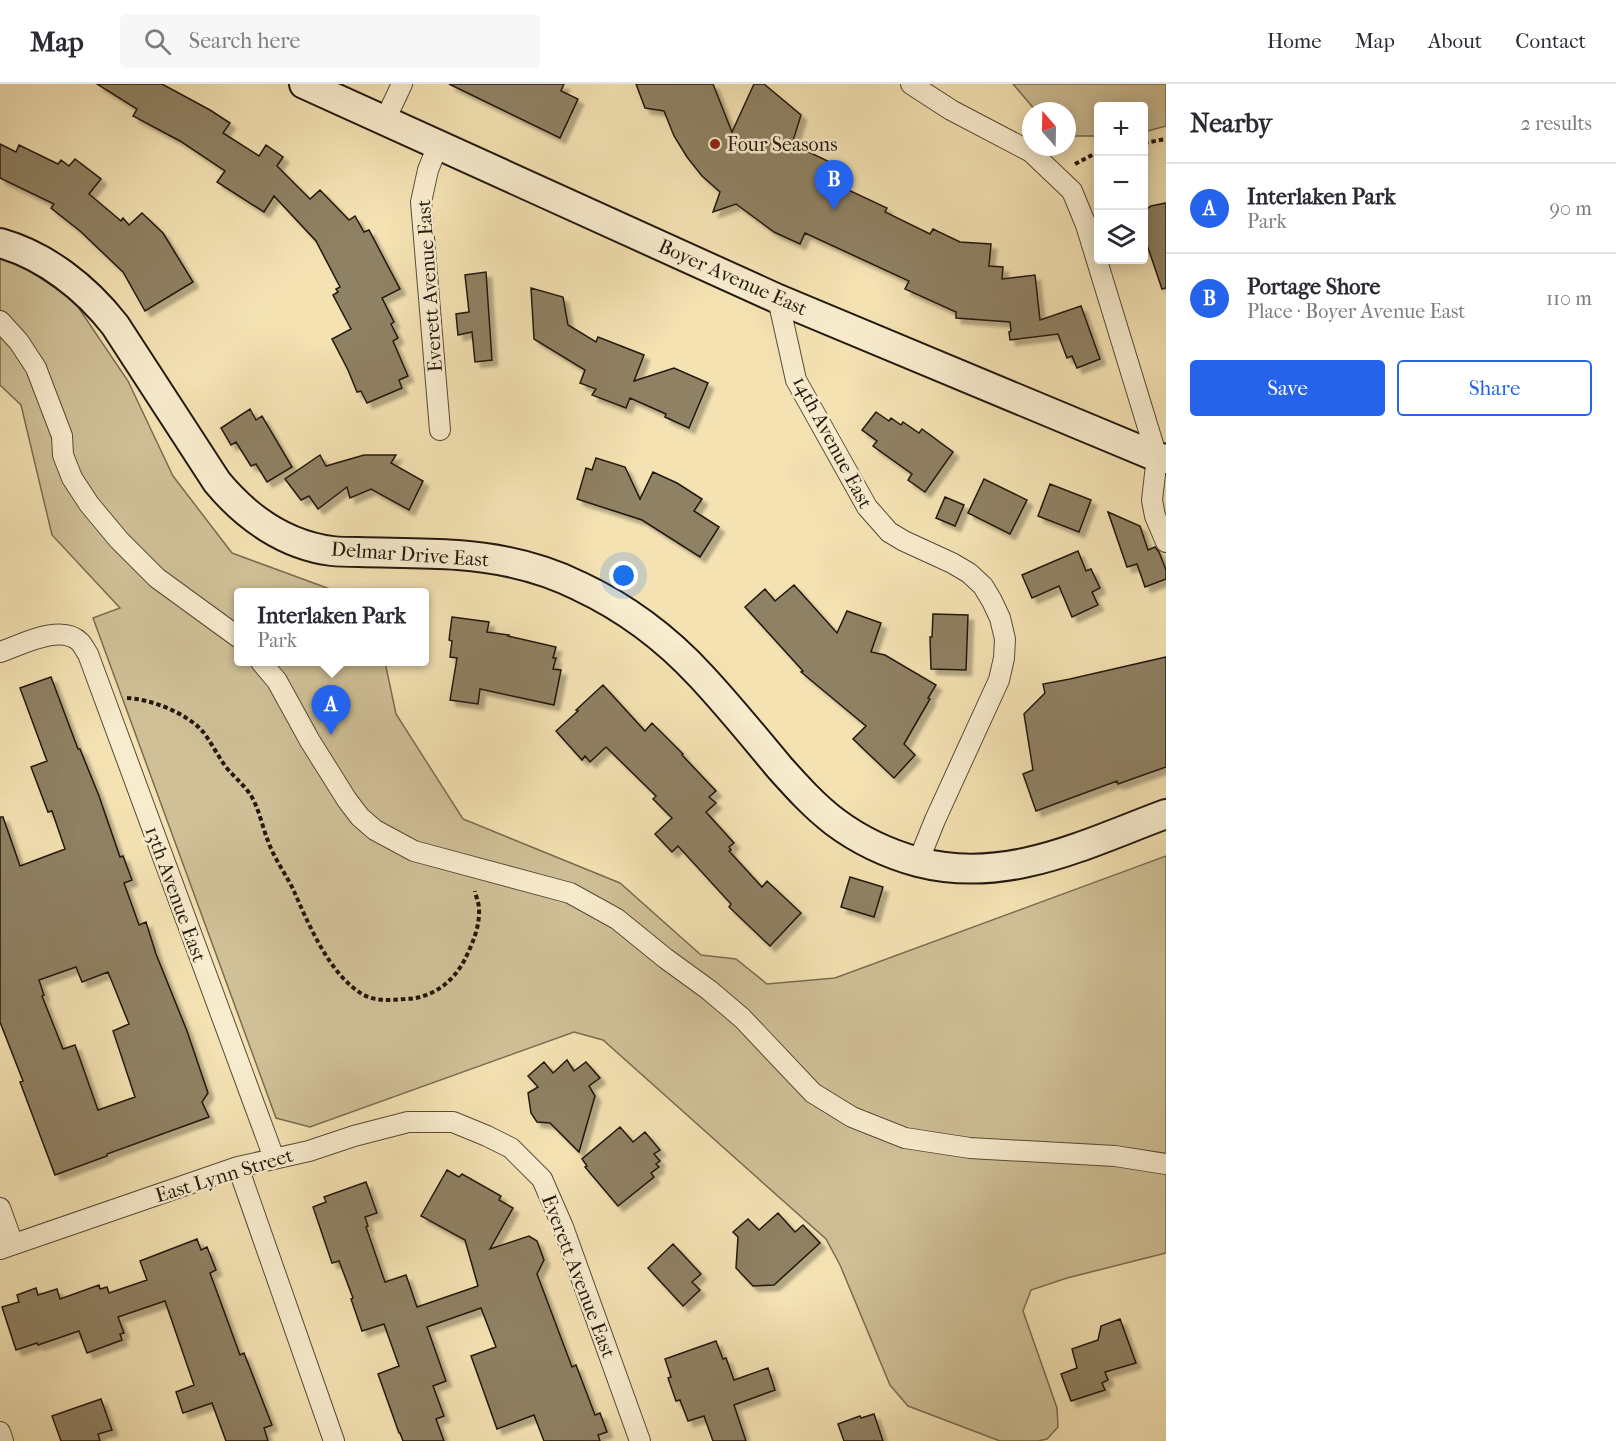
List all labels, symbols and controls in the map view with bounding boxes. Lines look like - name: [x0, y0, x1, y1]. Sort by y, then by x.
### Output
- search box: [120, 14, 540, 68]
- text: Map: [30, 25, 84, 58]
- icon: search: [141, 25, 174, 58]
- text: Search here: [189, 28, 300, 54]
- text: Home: [1267, 29, 1322, 53]
- text: Map: [1355, 29, 1395, 53]
- text: About: [1428, 29, 1482, 53]
- text: Contact: [1515, 29, 1586, 53]
- north arrow: [1022, 102, 1076, 156]
- map controls: [1094, 102, 1148, 264]
- button: +: [1094, 102, 1148, 156]
- text: Nearby: [1190, 108, 1272, 139]
- text: 2 results: [1521, 112, 1592, 135]
- place label: Four Seasons: [727, 133, 838, 156]
- marker: Four Seasons: [708, 137, 722, 151]
- button: −: [1094, 156, 1148, 210]
- pin: B: [814, 160, 854, 210]
- text: Interlaken Park: [1247, 184, 1396, 210]
- text: A: [1203, 197, 1216, 220]
- text: 90 m: [1550, 197, 1592, 220]
- street label: Everett Avenue East: [412, 199, 447, 373]
- button: layers: [1094, 210, 1148, 264]
- text: Park: [1247, 210, 1287, 233]
- street label: Boyer Avenue East: [655, 234, 811, 321]
- text: Portage Shore: [1247, 274, 1380, 300]
- text: B: [1203, 287, 1216, 310]
- text: 110 m: [1546, 287, 1592, 310]
- text: Place · Boyer Avenue East: [1247, 300, 1465, 323]
- button: Save: [1190, 360, 1385, 416]
- button: Share: [1397, 360, 1592, 416]
- street label: 14th Avenue East: [788, 372, 877, 512]
- street label: Delmar Drive East: [330, 538, 490, 571]
- your location: [609, 561, 638, 590]
- popup: [234, 588, 429, 666]
- text: Interlaken Park: [257, 603, 406, 629]
- text: Park: [257, 629, 297, 652]
- pin: A: [312, 686, 350, 735]
- street label: 13th Avenue East: [140, 823, 211, 965]
- street label: East Lynn Street: [153, 1144, 296, 1207]
- street label: Everett Avenue East: [537, 1191, 620, 1361]

